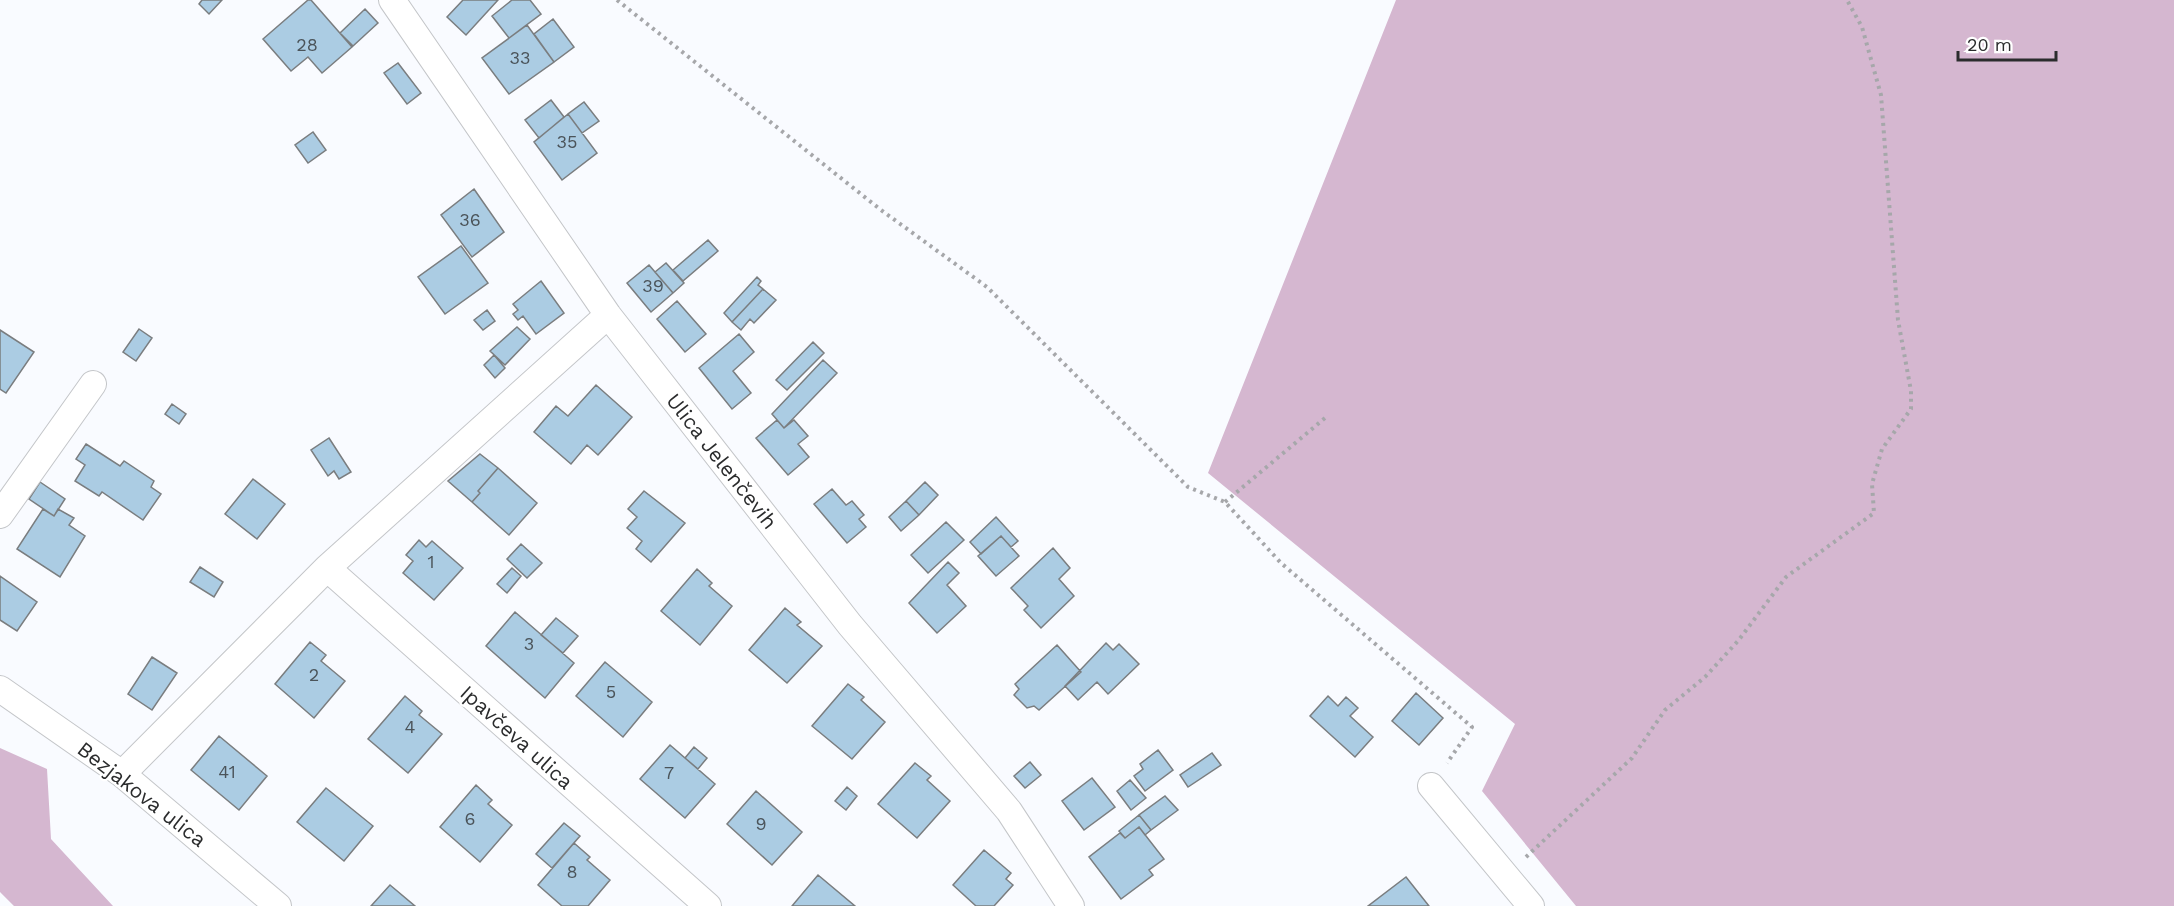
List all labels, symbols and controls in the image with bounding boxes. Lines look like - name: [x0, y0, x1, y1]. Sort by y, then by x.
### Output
- scale bar: [1958, 24, 2056, 62]
- house number: 28: [296, 34, 318, 55]
- text: 20 m: [1967, 34, 2012, 55]
- house number: 33: [510, 47, 531, 68]
- house number: 35: [557, 131, 577, 152]
- house number: 36: [459, 209, 481, 230]
- house number: 39: [642, 275, 664, 296]
- street label: Ulica Jelenčevih: [661, 388, 783, 534]
- house number: 1: [427, 551, 435, 572]
- house number: 3: [524, 633, 534, 654]
- house number: 2: [309, 664, 319, 685]
- street label: Ipavčeva ulica: [455, 680, 579, 794]
- house number: 5: [606, 681, 616, 702]
- house number: 4: [405, 716, 416, 737]
- street label: Bezjakova ulica: [73, 736, 211, 852]
- house number: 41: [218, 761, 236, 782]
- house number: 7: [664, 762, 674, 783]
- house number: 6: [465, 808, 475, 829]
- house number: 9: [755, 813, 767, 834]
- house number: 8: [566, 861, 578, 882]

